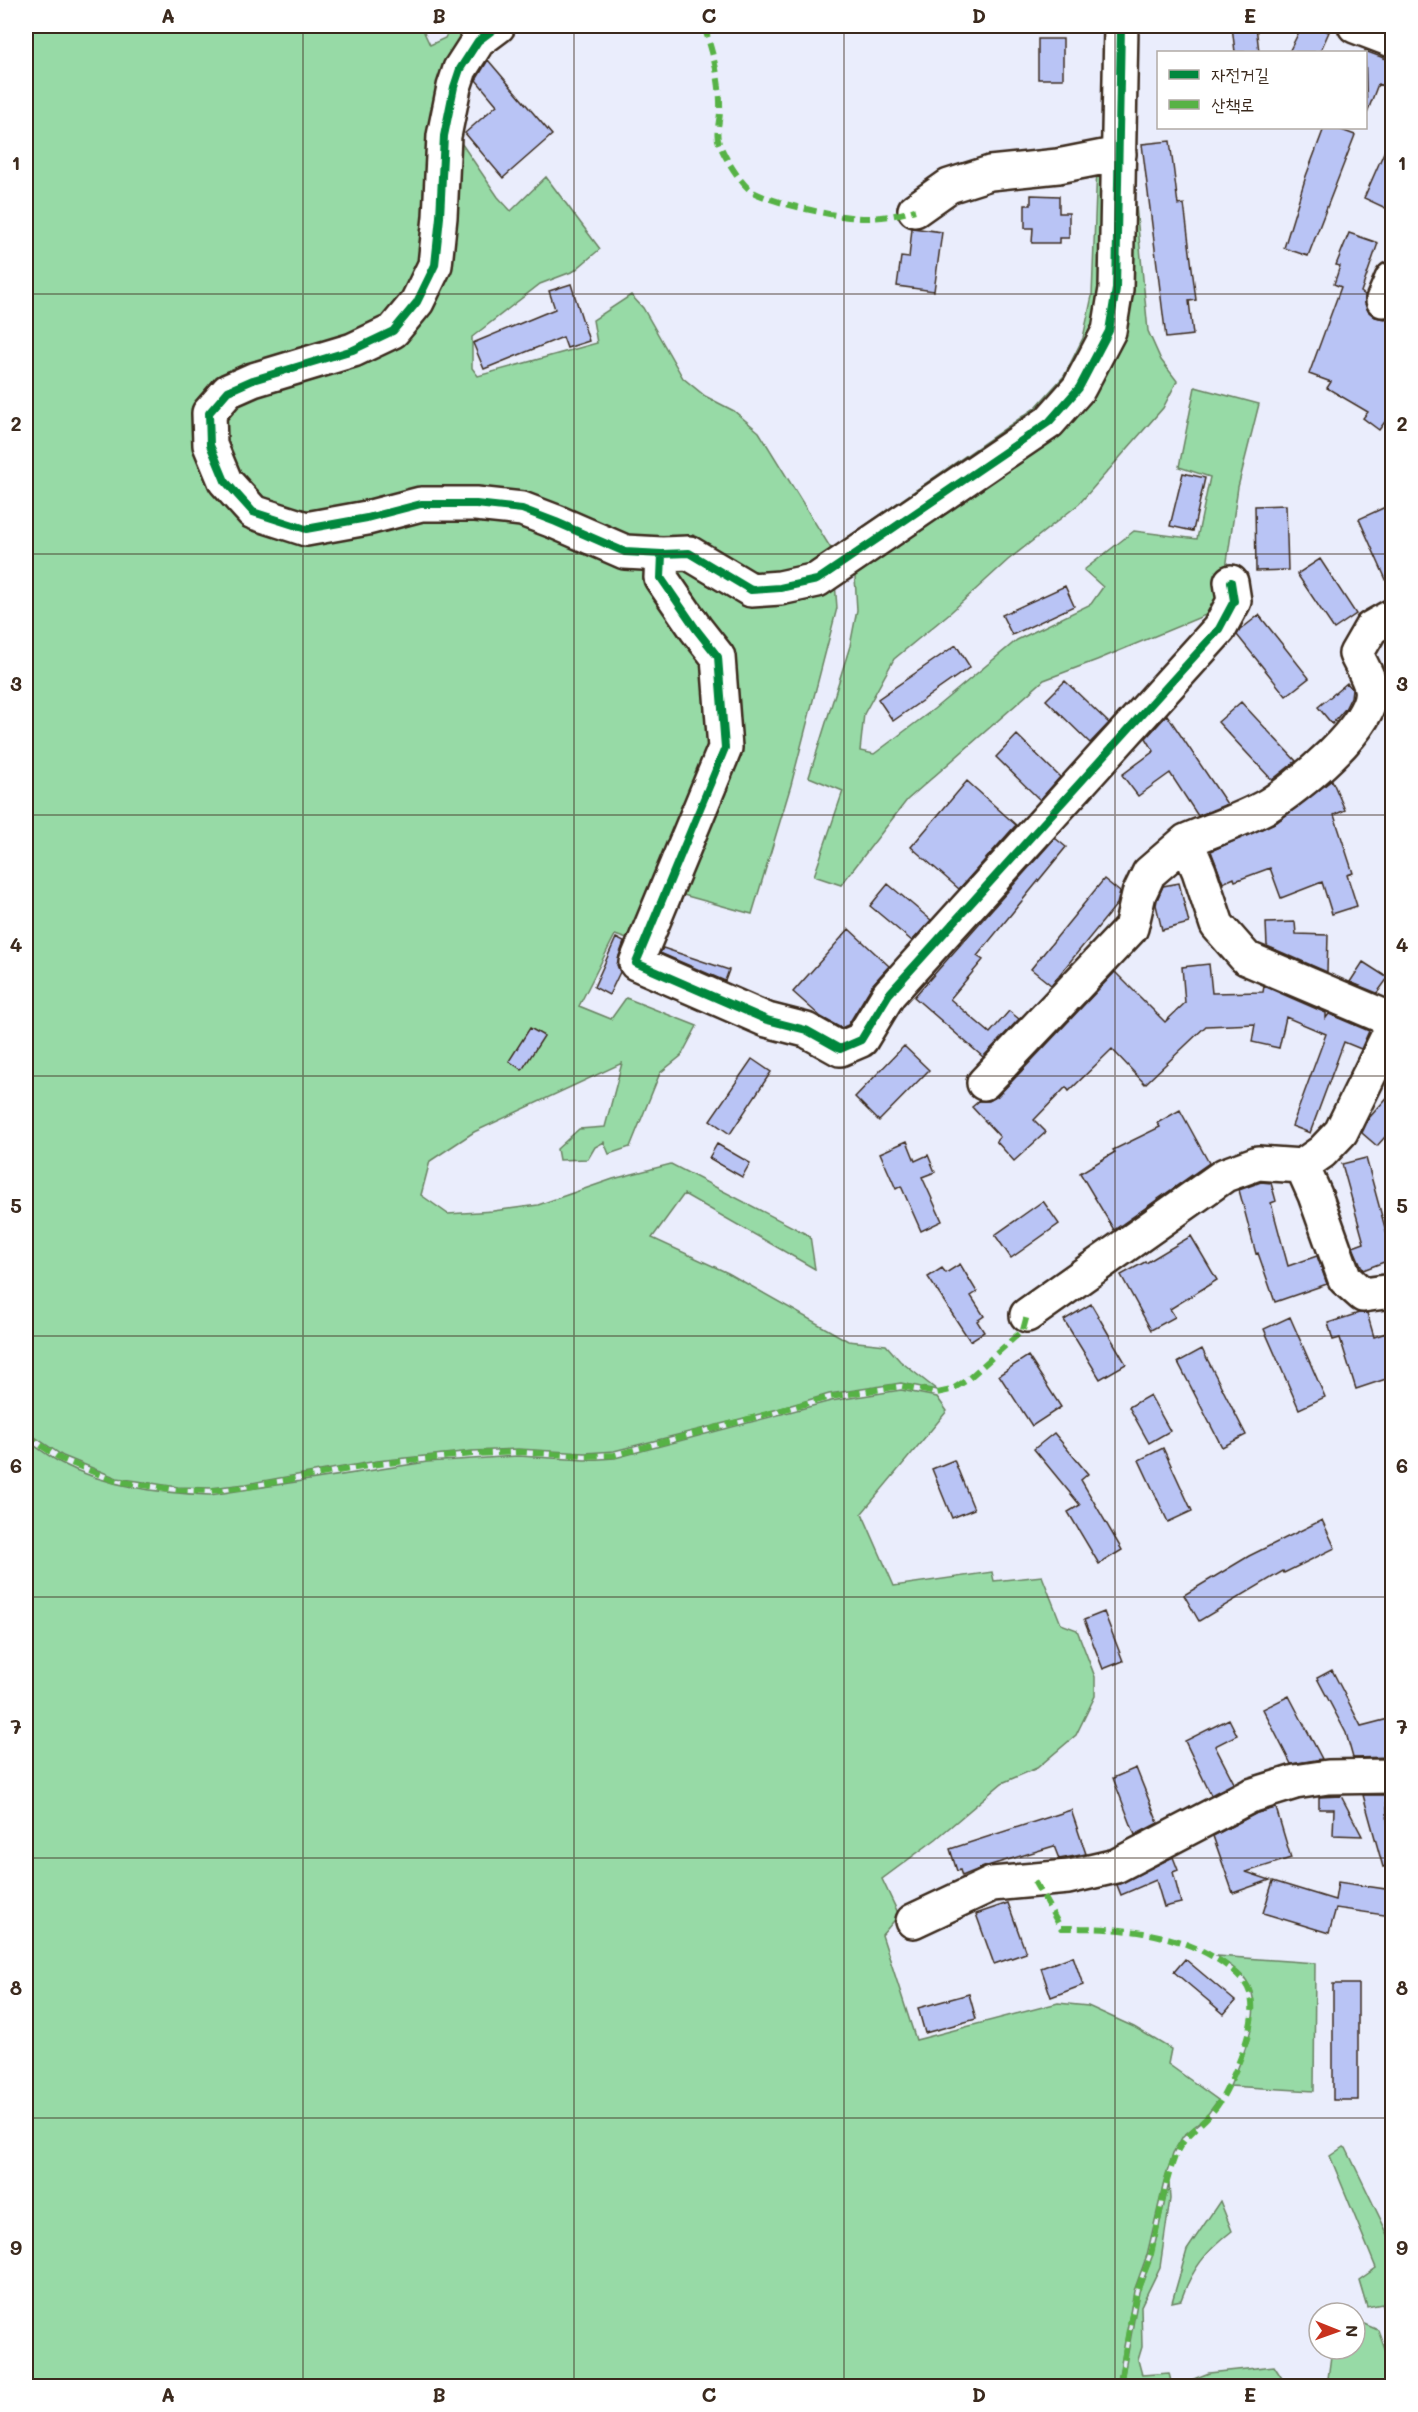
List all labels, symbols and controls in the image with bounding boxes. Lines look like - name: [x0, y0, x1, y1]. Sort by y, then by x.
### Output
- text: A: [161, 2, 175, 28]
- text: B: [432, 2, 446, 28]
- text: C: [702, 2, 717, 28]
- text: D: [972, 2, 986, 28]
- text: E: [1244, 2, 1256, 28]
- legend: [1157, 51, 1367, 129]
- text: 자전거길: [1211, 62, 1269, 86]
- text: 산책로: [1211, 92, 1254, 116]
- text: 1: [12, 149, 20, 175]
- text: 1: [1398, 149, 1406, 175]
- text: 2: [10, 410, 22, 436]
- text: 2: [1396, 410, 1408, 436]
- text: 3: [10, 670, 22, 696]
- text: 3: [1396, 670, 1408, 696]
- text: 4: [10, 931, 23, 957]
- text: 4: [1396, 931, 1409, 957]
- text: 5: [10, 1192, 22, 1218]
- text: 5: [1396, 1192, 1408, 1218]
- text: 6: [10, 1452, 22, 1478]
- text: 6: [1396, 1452, 1408, 1478]
- text: 7: [10, 1713, 22, 1739]
- text: 7: [1396, 1713, 1408, 1739]
- text: 8: [10, 1974, 22, 2000]
- text: 8: [1396, 1974, 1408, 2000]
- text: 9: [10, 2234, 22, 2260]
- text: 9: [1396, 2234, 1408, 2260]
- north arrow: [1307, 2301, 1367, 2361]
- text: N: [1342, 2325, 1363, 2338]
- text: A: [161, 2381, 175, 2407]
- text: B: [432, 2381, 446, 2407]
- text: C: [702, 2381, 717, 2407]
- text: D: [972, 2381, 986, 2407]
- text: E: [1244, 2381, 1256, 2407]

